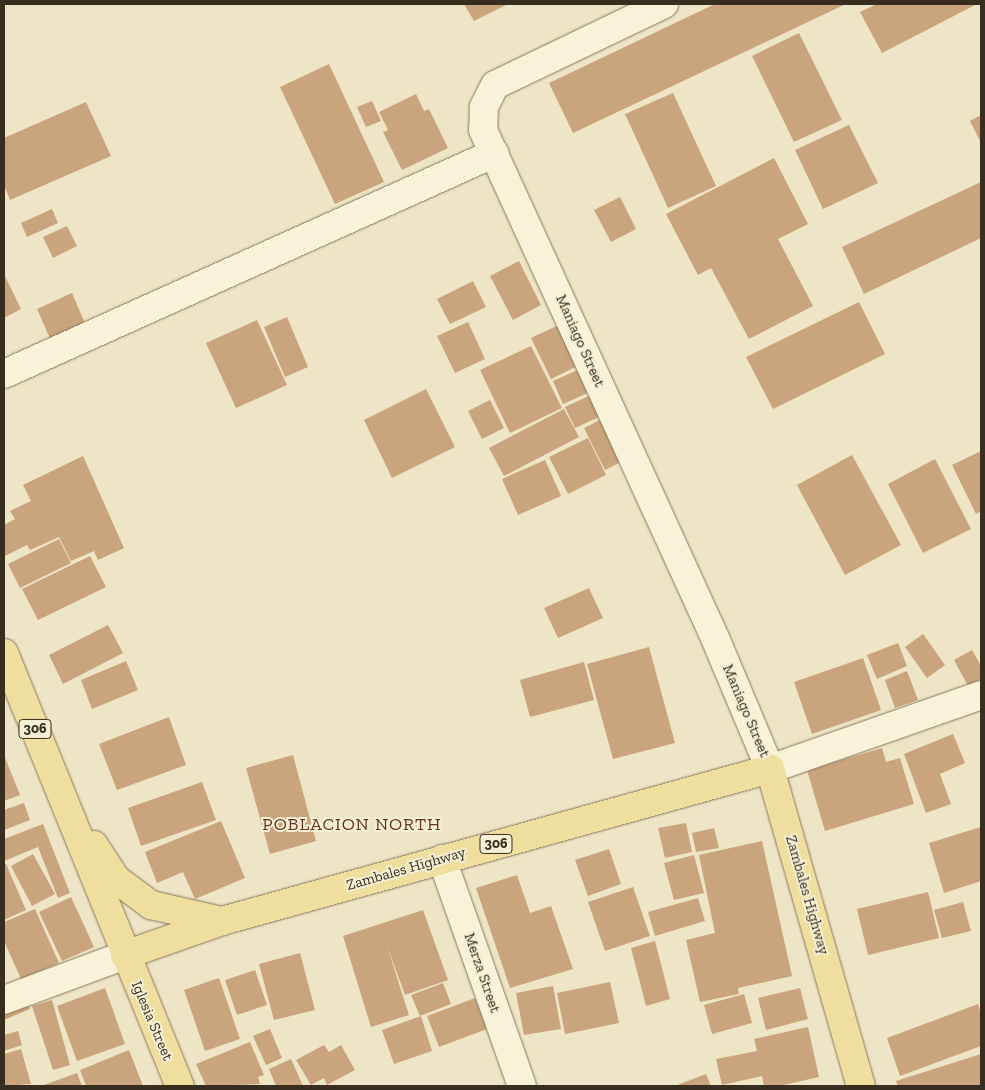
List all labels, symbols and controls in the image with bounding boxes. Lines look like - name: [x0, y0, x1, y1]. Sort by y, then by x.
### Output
- street label: Maniago Street: [552, 292, 608, 390]
- street label: Maniago Street: [718, 662, 774, 760]
- road number: 306: [18, 718, 52, 741]
- district label: POBLACION NORTH: [260, 813, 444, 835]
- road number: 306: [478, 832, 514, 856]
- street label: Zambales Highway: [781, 833, 833, 957]
- street label: Zambales Highway: [344, 843, 468, 895]
- street label: Merza Street: [460, 931, 504, 1015]
- street label: Iglesia Street: [127, 979, 177, 1063]

